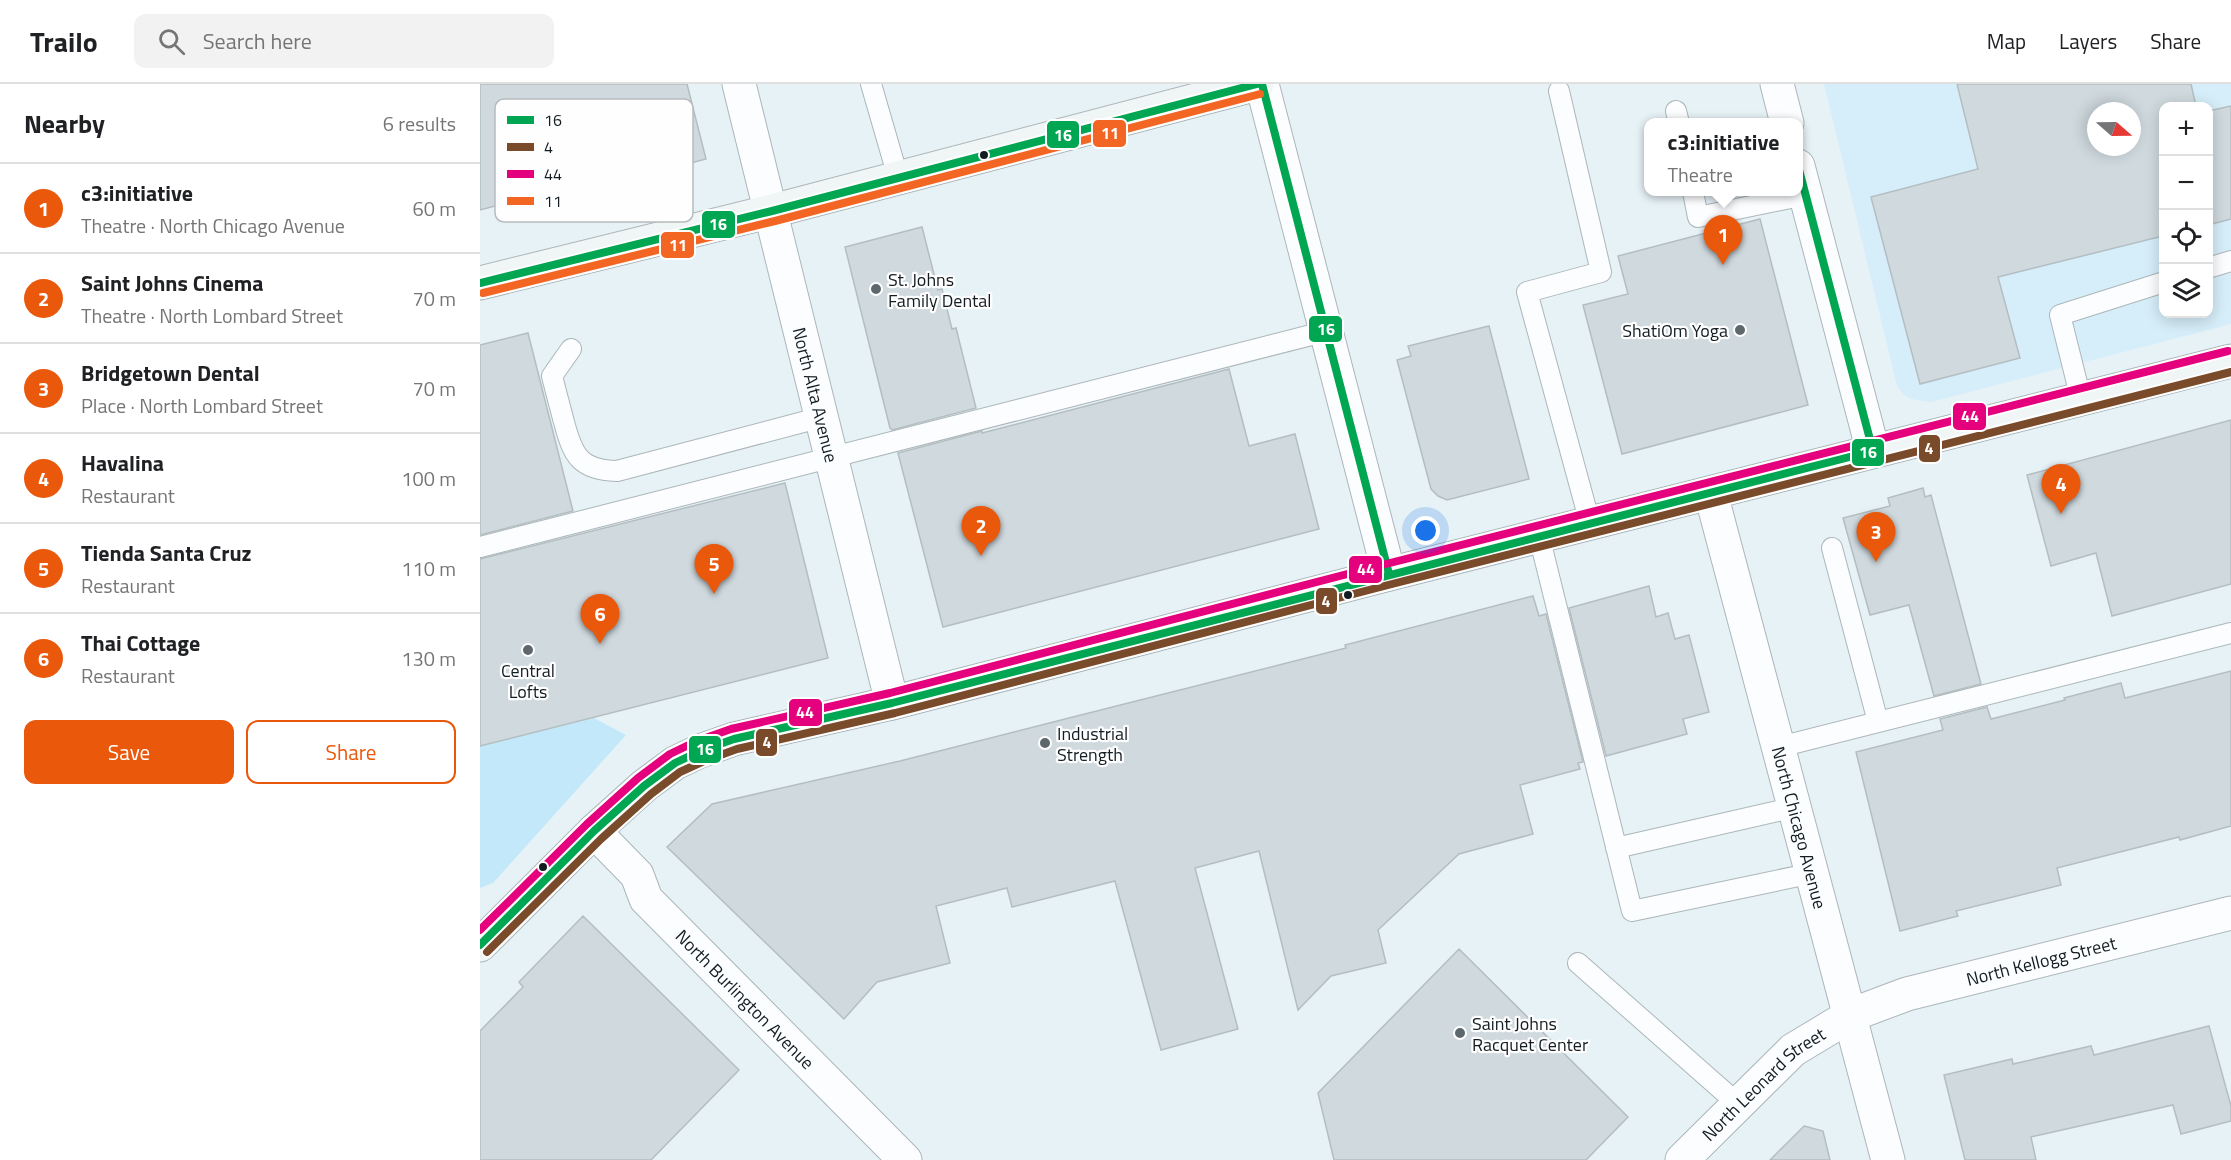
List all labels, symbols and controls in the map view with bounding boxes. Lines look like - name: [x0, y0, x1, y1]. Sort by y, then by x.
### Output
- search box: [134, 14, 554, 68]
- text: Trailo: [30, 20, 98, 63]
- text: Search here: [203, 24, 312, 58]
- icon: search: [155, 25, 188, 58]
- text: Map: [1987, 25, 2026, 57]
- text: Layers: [2059, 25, 2117, 57]
- text: Share: [2150, 25, 2201, 57]
- legend: [495, 99, 693, 222]
- north arrow: [2087, 102, 2141, 156]
- map controls: [2159, 102, 2213, 318]
- button: +: [2159, 102, 2213, 156]
- text: Nearby: [24, 104, 105, 143]
- text: 6 results: [383, 108, 456, 139]
- text: 16: [544, 108, 562, 132]
- popup: [1644, 118, 1803, 196]
- line badge: 11: [1092, 119, 1127, 148]
- line badge: 16: [1046, 120, 1080, 149]
- text: 11: [1101, 121, 1119, 145]
- text: 16: [1054, 123, 1072, 147]
- text: c3:initiative: [1668, 125, 1779, 159]
- text: 4: [544, 135, 553, 159]
- unlabelled marker: [978, 149, 990, 161]
- button: −: [2159, 156, 2213, 210]
- text: Theatre: [1668, 159, 1733, 190]
- text: 44: [544, 162, 562, 186]
- text: c3:initiative: [81, 176, 193, 210]
- text: 11: [544, 189, 562, 213]
- text: 1: [38, 193, 49, 224]
- text: 60 m: [412, 193, 456, 224]
- text: Theatre · North Chicago Avenue: [81, 210, 345, 241]
- line badge: 16: [701, 210, 736, 239]
- button: locate: [2159, 210, 2213, 264]
- text: 16: [709, 212, 727, 236]
- pin: 1: [1704, 216, 1742, 265]
- line badge: 11: [660, 231, 695, 259]
- text: 11: [669, 233, 687, 257]
- button: layers: [2159, 264, 2213, 318]
- text: Saint Johns Cinema: [81, 266, 263, 300]
- place label: St. Johns Family Dental: [888, 266, 992, 314]
- marker: St. Johns Family Dental: [869, 282, 883, 296]
- text: 2: [38, 283, 49, 314]
- text: 70 m: [412, 283, 456, 314]
- text: Theatre · North Lombard Street: [81, 300, 343, 331]
- line badge: 16: [1308, 315, 1343, 343]
- text: 16: [1317, 317, 1335, 341]
- place label: ShatiOm Yoga: [1622, 317, 1728, 344]
- marker: ShatiOm Yoga: [1733, 323, 1747, 337]
- street label: North Alta Avenue: [786, 324, 845, 465]
- text: Bridgetown Dental: [81, 356, 260, 390]
- text: 3: [38, 373, 49, 404]
- text: 70 m: [412, 373, 456, 404]
- text: Place · North Lombard Street: [81, 390, 323, 421]
- line badge: 44: [1952, 402, 1987, 431]
- text: 44: [1961, 404, 1979, 428]
- line badge: 4: [1918, 434, 1941, 463]
- text: 4: [1925, 436, 1934, 460]
- line badge: 16: [1851, 438, 1885, 467]
- text: 16: [1859, 440, 1877, 464]
- text: Havalina: [81, 446, 164, 480]
- text: 4: [38, 463, 49, 494]
- text: 100 m: [401, 463, 456, 494]
- pin: 4: [2042, 464, 2080, 514]
- text: Restaurant: [81, 480, 175, 511]
- pin: 2: [962, 506, 1000, 556]
- pin: 3: [1856, 512, 1896, 562]
- your location: [1411, 516, 1440, 545]
- text: Tienda Santa Cruz: [81, 536, 252, 570]
- pin: 5: [694, 544, 734, 594]
- text: 5: [38, 553, 49, 584]
- text: 110 m: [401, 553, 456, 584]
- line badge: 44: [1348, 555, 1383, 584]
- text: 44: [1357, 557, 1375, 581]
- text: Restaurant: [81, 570, 175, 601]
- line badge: 4: [1315, 587, 1338, 615]
- text: 4: [1322, 589, 1331, 613]
- unlabelled marker: [1342, 589, 1354, 601]
- pin: 6: [580, 594, 620, 644]
- text: Thai Cottage: [81, 626, 200, 660]
- text: 6: [38, 643, 49, 674]
- text: 130 m: [401, 643, 456, 674]
- marker: Central Lofts: [521, 643, 535, 657]
- place label: Central Lofts: [501, 657, 555, 705]
- text: Restaurant: [81, 660, 175, 691]
- line badge: 44: [788, 698, 823, 727]
- text: 44: [796, 700, 814, 724]
- button: Save: [24, 720, 234, 784]
- button: Share: [246, 720, 456, 784]
- place label: Industrial Strength: [1057, 720, 1128, 768]
- line badge: 4: [755, 728, 778, 757]
- text: 4: [763, 730, 772, 754]
- line badge: 16: [688, 735, 722, 764]
- marker: Industrial Strength: [1038, 736, 1052, 750]
- text: 16: [696, 737, 714, 761]
- street label: North Chicago Avenue: [1765, 743, 1834, 912]
- unlabelled marker: [537, 861, 549, 873]
- street label: North Burlington Avenue: [670, 923, 821, 1075]
- street label: North Kellogg Street: [1963, 929, 2120, 992]
- place label: Saint Johns Racquet Center: [1472, 1010, 1588, 1058]
- street label: North Leonard Street: [1695, 1020, 1831, 1147]
- marker: Saint Johns Racquet Center: [1453, 1026, 1467, 1040]

